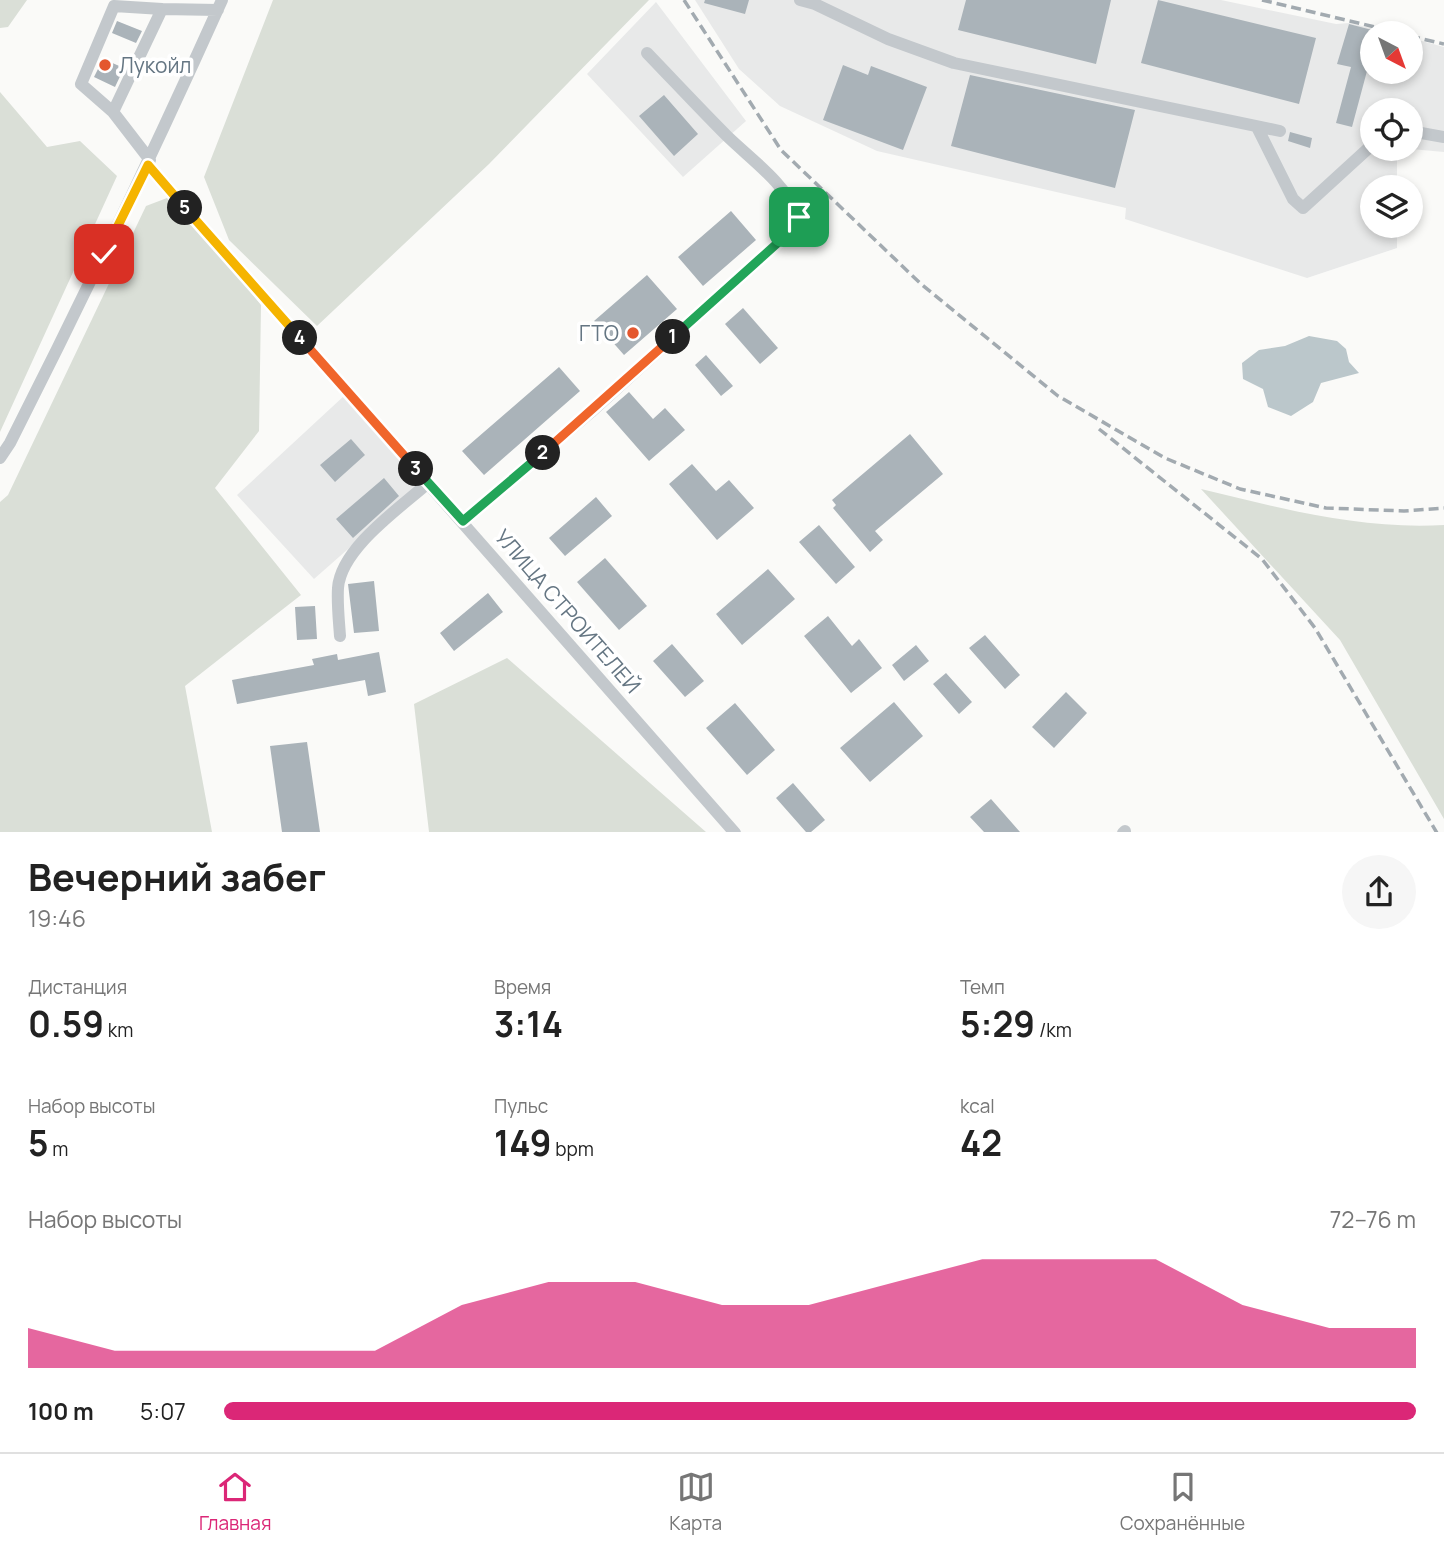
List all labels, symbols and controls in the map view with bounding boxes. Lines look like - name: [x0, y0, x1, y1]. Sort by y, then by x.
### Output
- north arrow: [1360, 21, 1423, 84]
- map controls: [1360, 21, 1423, 238]
- place label: Лукойл: [119, 51, 191, 79]
- marker: Лукойл: [97, 57, 113, 73]
- button: locate: [1360, 98, 1423, 161]
- button: layers: [1360, 175, 1423, 238]
- pin: [769, 187, 829, 247]
- pin: 5: [168, 190, 202, 226]
- text: 5: [179, 194, 190, 220]
- icon: arrive: [780, 198, 818, 236]
- pin: [74, 224, 134, 284]
- icon: check: [85, 235, 123, 273]
- place label: ГТО: [579, 319, 619, 347]
- pin: 4: [282, 320, 318, 356]
- pin: 1: [656, 320, 690, 354]
- text: 1: [668, 323, 677, 349]
- text: 4: [294, 324, 305, 350]
- marker: ГТО: [625, 325, 641, 341]
- pin: 2: [526, 435, 560, 470]
- text: 2: [537, 439, 548, 465]
- pin: 3: [398, 452, 434, 486]
- text: 3: [410, 455, 421, 481]
- street label: УЛИЦА СТРОИТЕЛЕЙ: [489, 523, 647, 699]
- text: Вечерний забег: [28, 850, 326, 902]
- button: share: [1342, 855, 1416, 929]
- text: 19:46: [28, 902, 86, 934]
- text: Дистанция: [28, 974, 127, 1000]
- text: Время: [494, 974, 551, 1000]
- text: Темп: [960, 974, 1005, 1000]
- text: 0.59: [28, 1000, 104, 1048]
- text: 3:14: [494, 1000, 563, 1048]
- text: 5:29: [960, 1000, 1035, 1048]
- text: km: [104, 1017, 133, 1043]
- text: /km: [1035, 1017, 1072, 1043]
- text: Набор высоты: [28, 1093, 155, 1119]
- text: Пульс: [494, 1093, 548, 1119]
- text: kcal: [960, 1093, 995, 1119]
- text: 5: [28, 1119, 49, 1167]
- text: 149: [494, 1119, 552, 1167]
- text: 42: [960, 1119, 1002, 1167]
- text: m: [49, 1136, 68, 1162]
- text: bpm: [552, 1136, 594, 1162]
- text: Набор высоты: [28, 1203, 182, 1235]
- text: 72–76 m: [1330, 1203, 1416, 1235]
- text: 100 m: [28, 1395, 94, 1427]
- text: 5:07: [140, 1395, 186, 1427]
- tab: Главная: [199, 1468, 271, 1536]
- tab: Карта: [669, 1468, 722, 1536]
- tab: Сохранённые: [1120, 1468, 1245, 1536]

